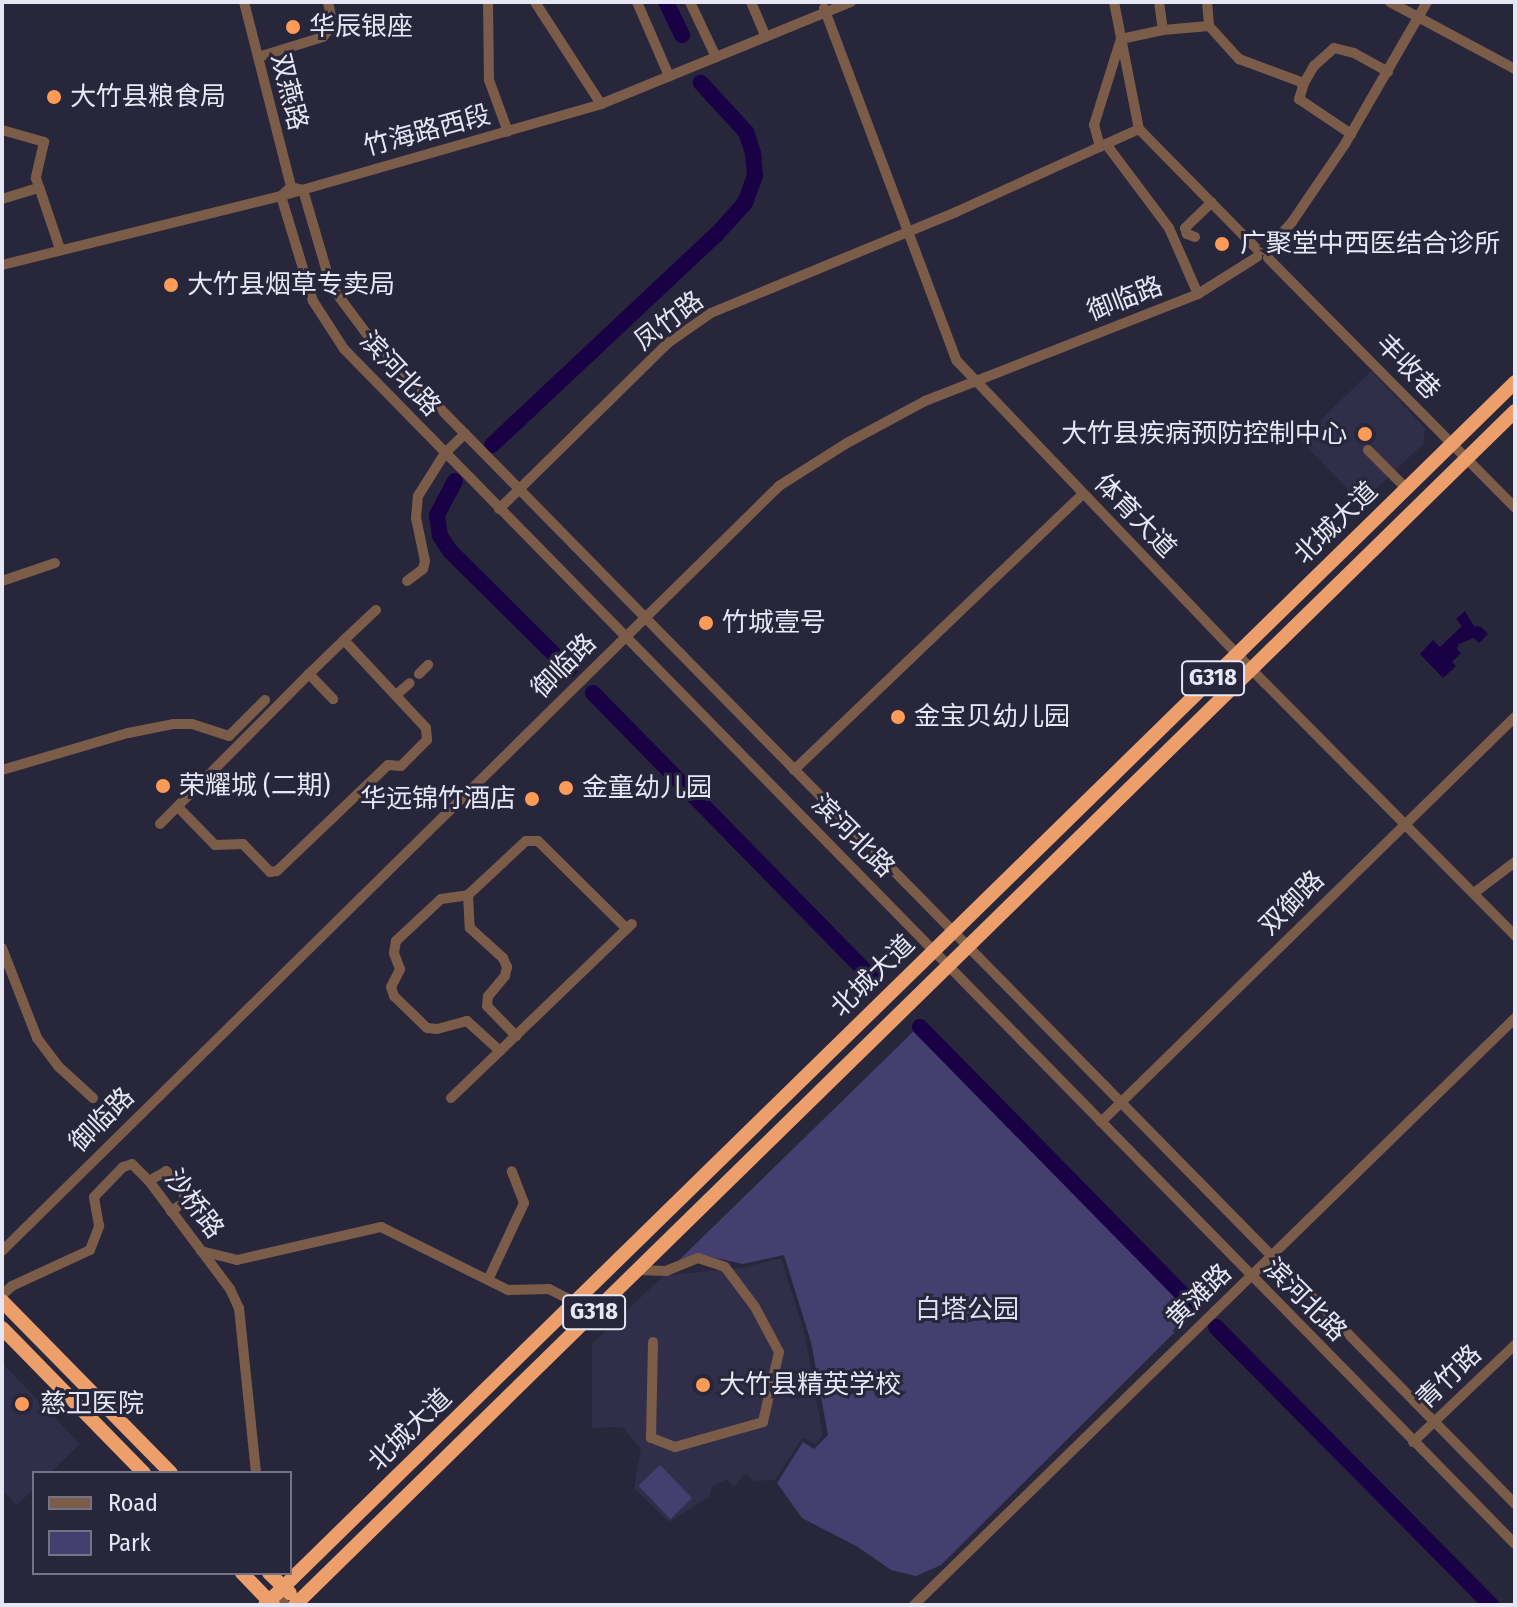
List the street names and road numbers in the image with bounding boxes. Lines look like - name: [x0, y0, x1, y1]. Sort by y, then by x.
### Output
- street label: 双燕路: [264, 50, 314, 134]
- street label: 竹海路西段: [360, 99, 494, 163]
- street label: 御临路: [1083, 270, 1167, 328]
- street label: 凤竹路: [628, 285, 710, 357]
- street label: 滨河北路: [353, 325, 447, 423]
- street label: 丰收巷: [1370, 328, 1446, 406]
- street label: 体育大道: [1088, 468, 1182, 564]
- street label: 北城大道: [1288, 476, 1384, 570]
- street label: 御临路: [525, 627, 603, 705]
- road number: G318: [1181, 658, 1245, 698]
- street label: 滨河北路: [805, 788, 901, 884]
- street label: 双御路: [1253, 864, 1331, 942]
- street label: 北城大道: [825, 929, 921, 1023]
- street label: 御临路: [63, 1081, 141, 1159]
- street label: 沙桥路: [158, 1163, 230, 1245]
- street label: 滨河北路: [1257, 1252, 1353, 1348]
- street label: 黄滩路: [1160, 1258, 1238, 1334]
- road number: G318: [562, 1292, 626, 1332]
- street label: 青竹路: [1410, 1339, 1488, 1415]
- street label: 北城大道: [362, 1383, 458, 1477]

